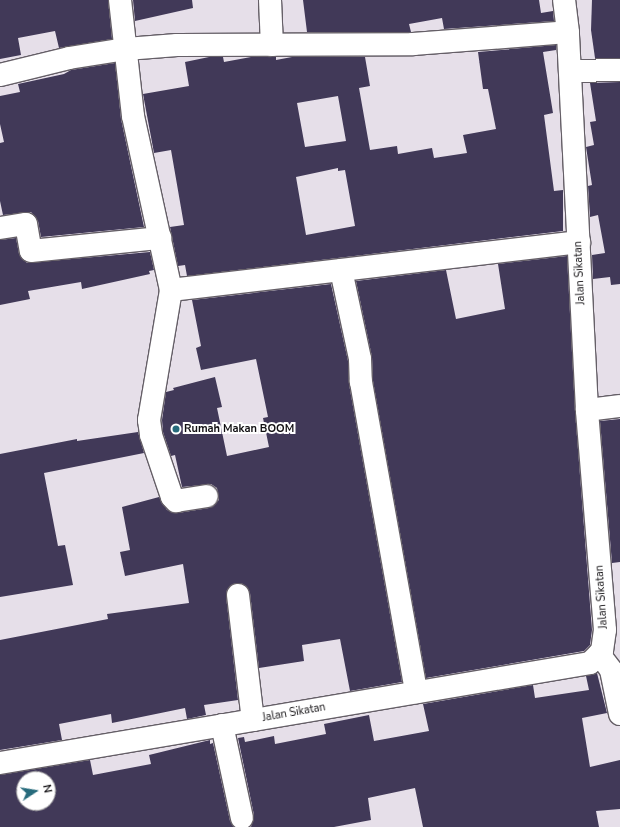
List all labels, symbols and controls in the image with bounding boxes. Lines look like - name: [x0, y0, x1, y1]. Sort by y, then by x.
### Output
- street label: Jalan Sikatan: [572, 241, 588, 305]
- place label: Rumah Makan BOOM: [184, 422, 294, 436]
- marker: Rumah Makan BOOM: [171, 424, 181, 434]
- street label: Jalan Sikatan: [593, 565, 611, 629]
- street label: Jalan Sikatan: [261, 701, 327, 725]
- north arrow: [16, 771, 56, 811]
- text: N: [39, 783, 55, 794]

